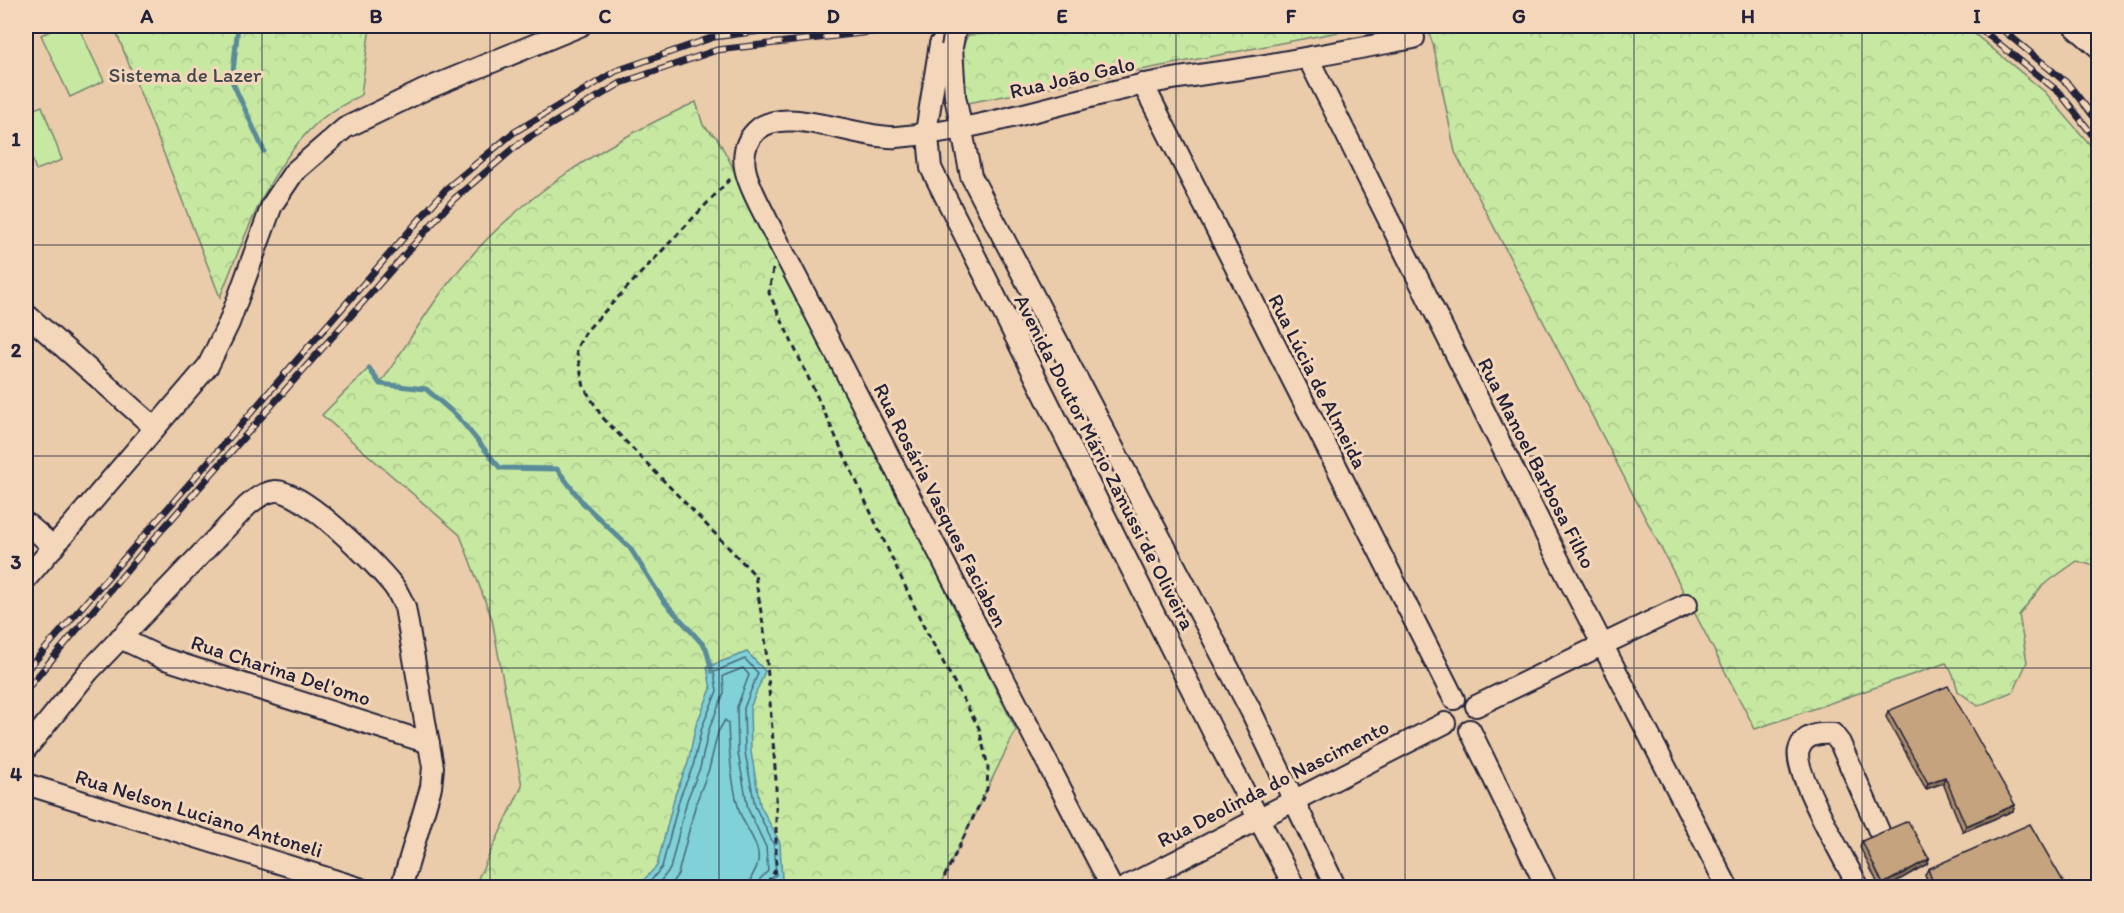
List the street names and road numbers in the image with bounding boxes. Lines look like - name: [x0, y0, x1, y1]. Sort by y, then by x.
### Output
- street label: Rua João Galo: [1007, 50, 1137, 104]
- street label: Avenida Doutor Mário Zanussi de Oliveira: [1009, 290, 1201, 634]
- street label: Rua Lúcia de Almeida: [1263, 290, 1373, 472]
- street label: Rua Manoel Barbosa Filho: [1473, 353, 1601, 573]
- street label: Rua Rosária Vasques Faciaben: [869, 379, 1013, 631]
- street label: Rua Charina Del'omo: [188, 629, 374, 711]
- street label: Rua Deolinda do Nascimento: [1153, 714, 1393, 852]
- street label: Rua Nelson Luciano Antoneli: [72, 763, 326, 863]

